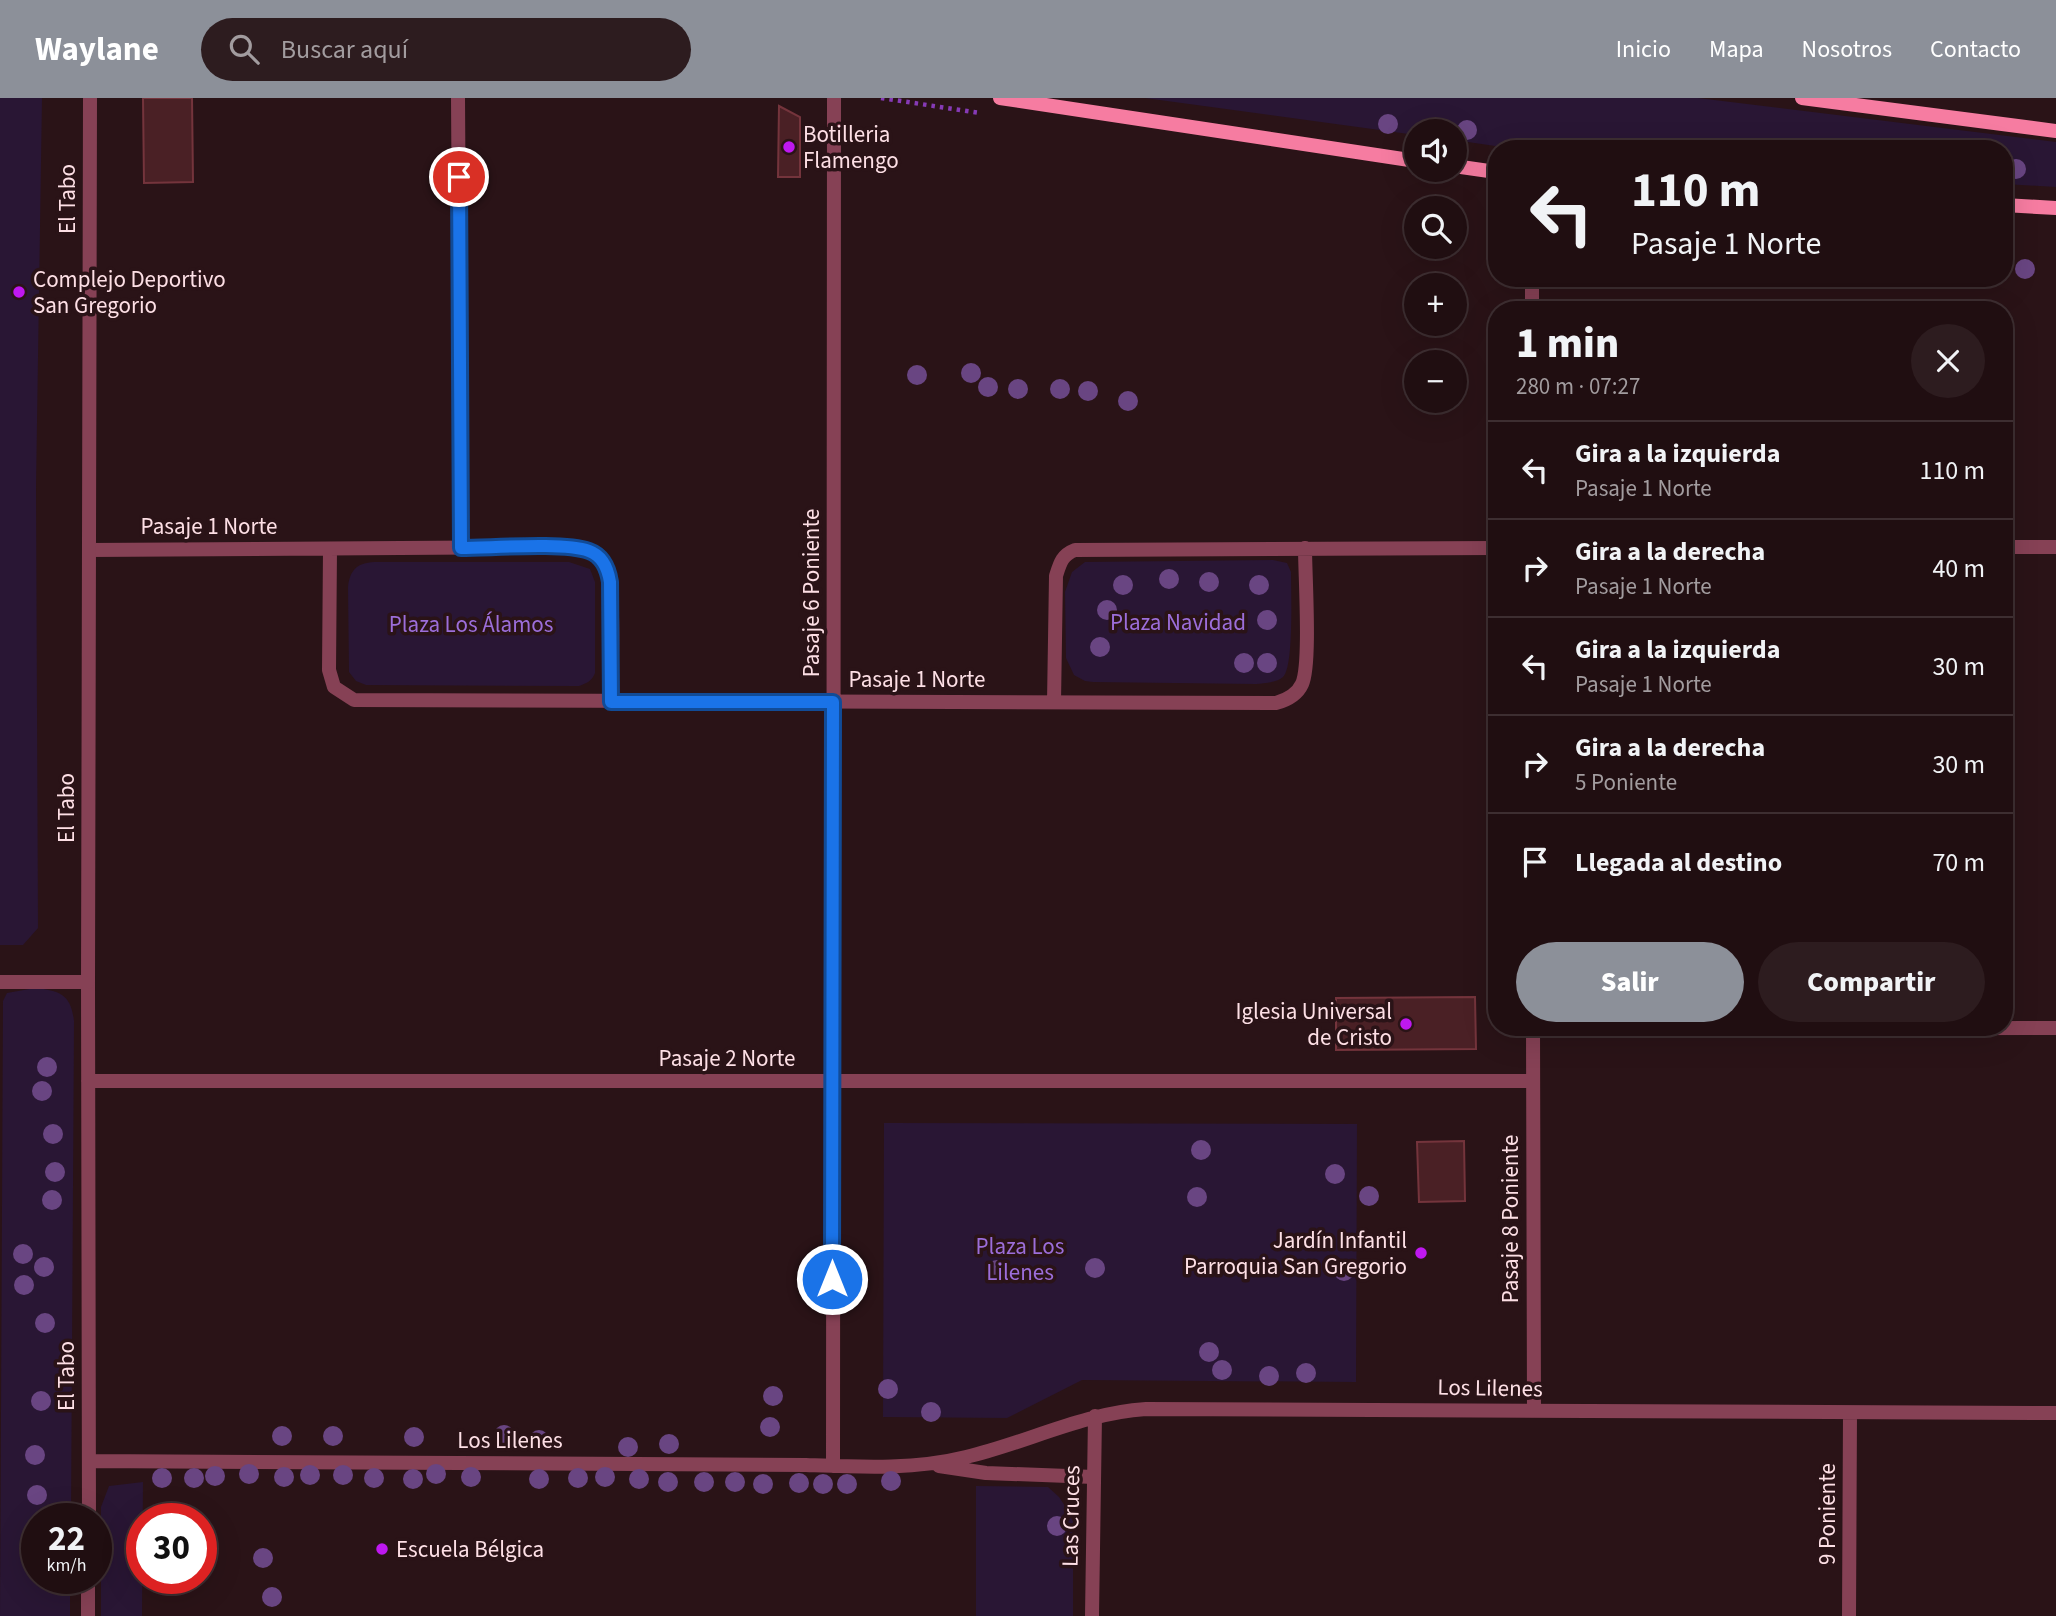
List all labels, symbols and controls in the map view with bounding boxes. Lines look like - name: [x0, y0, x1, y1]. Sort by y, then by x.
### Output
- search box: [201, 18, 691, 81]
- text: Waylane: [35, 26, 159, 73]
- icon: search: [225, 30, 263, 68]
- text: Buscar aquí: [281, 31, 408, 68]
- text: Inicio: [1616, 32, 1671, 67]
- text: Mapa: [1709, 32, 1764, 67]
- text: Nosotros: [1802, 32, 1892, 67]
- text: Contacto: [1930, 32, 2021, 67]
- place label: Botilleria Flamengo: [803, 118, 899, 177]
- map controls: [1404, 119, 1467, 413]
- button: sound: [1404, 119, 1467, 182]
- marker: Botilleria Flamengo: [781, 139, 797, 155]
- pin: [429, 147, 489, 207]
- text: 110 m: [1631, 156, 1760, 226]
- icon: arrive: [440, 158, 478, 196]
- street label: El Tabo: [51, 164, 84, 234]
- icon: left: [1516, 168, 1607, 259]
- button: search: [1404, 196, 1467, 259]
- text: Pasaje 1 Norte: [1631, 221, 1821, 267]
- place label: Complejo Deportivo San Gregorio: [33, 263, 226, 322]
- button: +: [1404, 273, 1467, 336]
- marker: Complejo Deportivo San Gregorio: [11, 284, 27, 300]
- text: 1 min: [1516, 314, 1619, 374]
- button: close: [1911, 324, 1985, 398]
- button: −: [1404, 350, 1467, 413]
- text: 280 m · 07:27: [1516, 370, 1640, 403]
- text: Gira a la izquierda: [1575, 435, 1780, 472]
- icon: left: [1516, 451, 1554, 489]
- text: 110 m: [1919, 452, 1985, 489]
- text: Pasaje 1 Norte: [1575, 472, 1712, 505]
- street label: Pasaje 6 Poniente: [795, 509, 828, 677]
- street label: Pasaje 1 Norte: [141, 510, 277, 543]
- text: Gira a la derecha: [1575, 533, 1765, 570]
- icon: right: [1516, 549, 1554, 587]
- text: 40 m: [1932, 550, 1985, 587]
- text: Pasaje 1 Norte: [1575, 570, 1712, 603]
- park label: Plaza Navidad: [1110, 606, 1246, 639]
- park label: Plaza Los Álamos: [389, 608, 553, 641]
- text: Gira a la izquierda: [1575, 631, 1780, 668]
- icon: left: [1516, 647, 1554, 685]
- text: 30 m: [1932, 648, 1985, 685]
- street label: Pasaje 1 Norte: [849, 663, 985, 696]
- text: Pasaje 1 Norte: [1575, 668, 1712, 701]
- text: Gira a la derecha: [1575, 729, 1765, 766]
- icon: right: [1516, 745, 1554, 783]
- text: 30 m: [1932, 746, 1985, 783]
- text: 5 Poniente: [1575, 766, 1677, 799]
- street label: El Tabo: [50, 773, 83, 843]
- icon: arrive: [1516, 843, 1554, 881]
- text: Llegada al destino: [1575, 844, 1782, 881]
- text: 70 m: [1932, 844, 1985, 881]
- button: Salir: [1516, 942, 1744, 1022]
- button: Compartir: [1758, 942, 1985, 1022]
- place label: Iglesia Universal de Cristo: [1235, 995, 1392, 1054]
- marker: Iglesia Universal de Cristo: [1398, 1016, 1414, 1032]
- street label: Pasaje 2 Norte: [659, 1042, 795, 1075]
- street label: Pasaje 8 Poniente: [1494, 1135, 1527, 1303]
- place label: Jardín Infantil Parroquia San Gregorio: [1184, 1224, 1407, 1283]
- park label: Plaza Los Lilenes: [976, 1230, 1064, 1289]
- position arrow: [795, 1242, 869, 1316]
- marker: Jardín Infantil Parroquia San Gregorio: [1413, 1245, 1429, 1261]
- street label: El Tabo: [50, 1341, 83, 1411]
- street label: Los Lilenes: [1437, 1371, 1543, 1405]
- street label: Los Lilenes: [457, 1424, 563, 1457]
- street label: 9 Poniente: [1811, 1463, 1844, 1565]
- street label: Las Cruces: [1054, 1465, 1088, 1567]
- speed limit sign: 30: [126, 1503, 217, 1594]
- text: 22: [48, 1514, 85, 1564]
- place label: Escuela Bélgica: [396, 1533, 544, 1566]
- marker: Escuela Bélgica: [374, 1541, 390, 1557]
- text: km/h: [47, 1553, 86, 1578]

